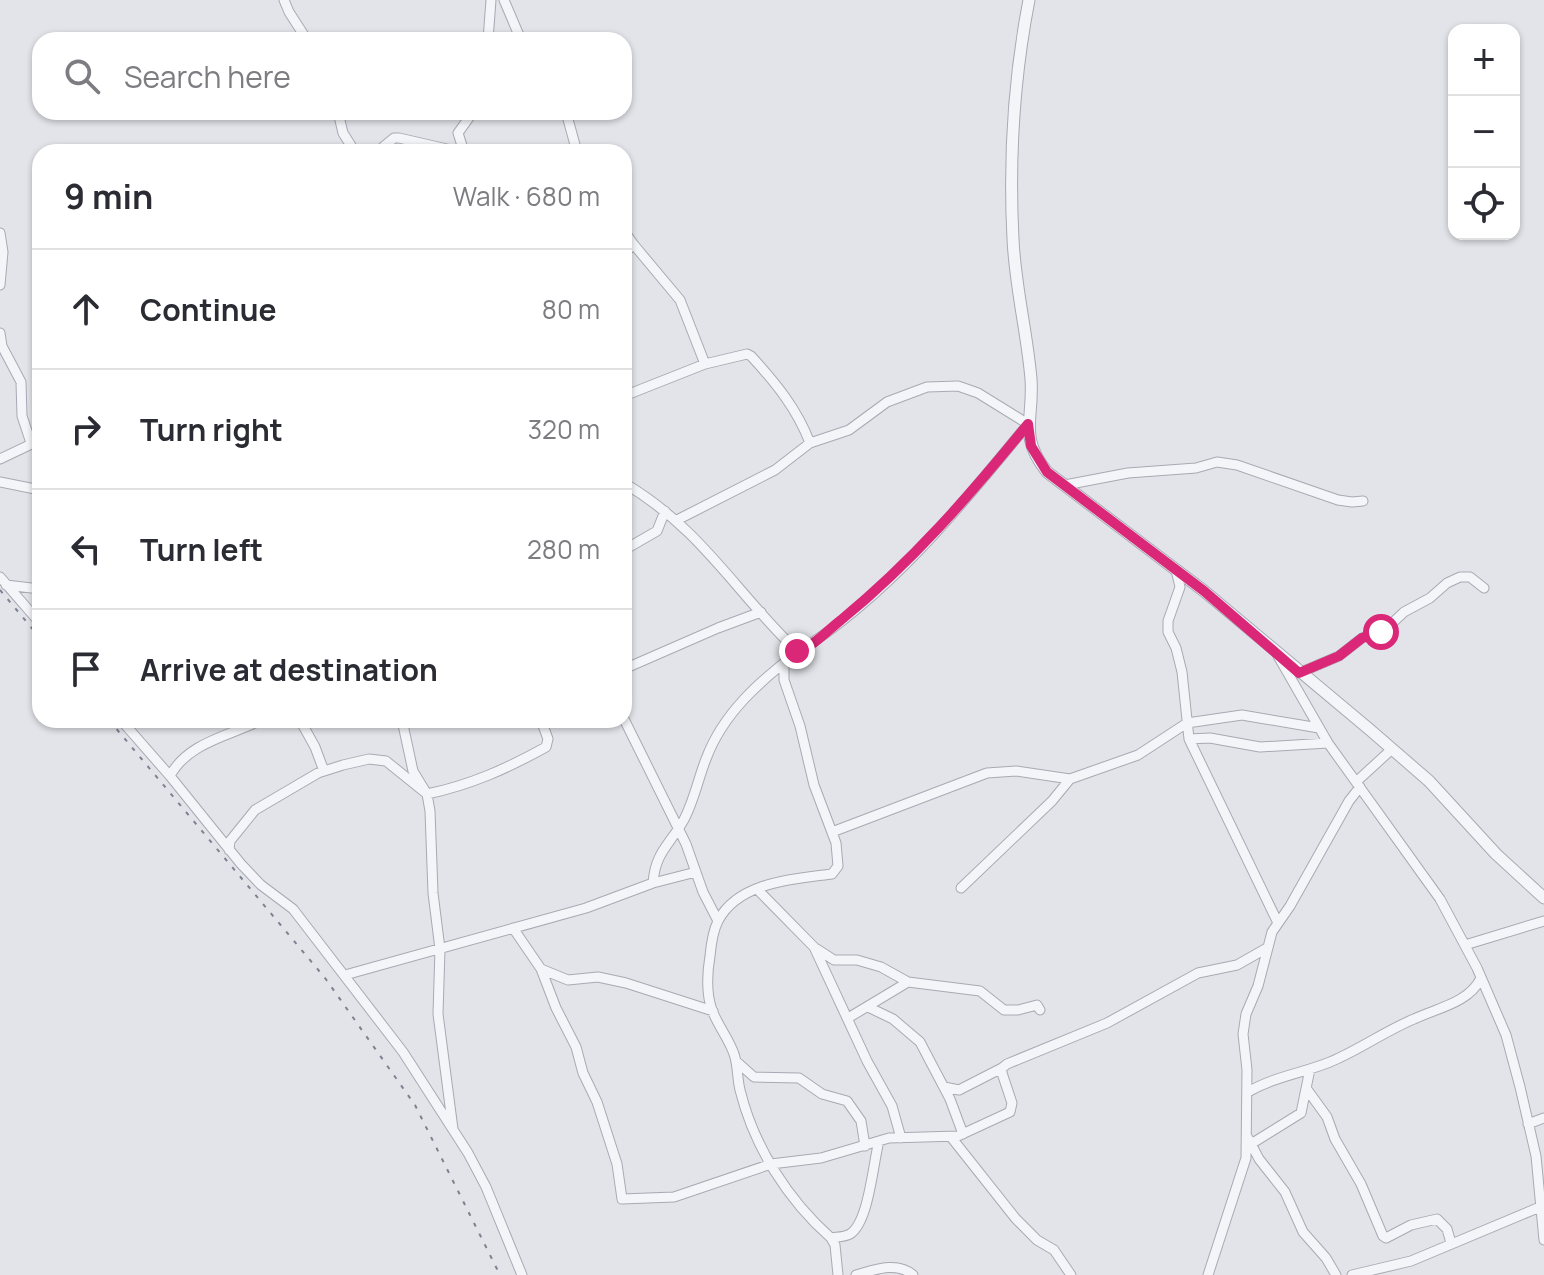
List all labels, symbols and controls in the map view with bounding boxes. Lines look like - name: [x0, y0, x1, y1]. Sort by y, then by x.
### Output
- map controls: [1448, 24, 1520, 240]
- button: +: [1448, 24, 1520, 96]
- search box: [32, 32, 632, 120]
- icon: search: [60, 54, 104, 98]
- text: Search here: [124, 56, 291, 97]
- button: −: [1448, 96, 1520, 168]
- button: locate: [1448, 168, 1520, 240]
- text: 9 min: [64, 173, 153, 219]
- text: Walk · 680 m: [453, 178, 600, 214]
- icon: ahead: [64, 287, 108, 331]
- text: Continue: [140, 289, 276, 330]
- text: 80 m: [542, 291, 600, 327]
- icon: right: [64, 407, 108, 451]
- text: Turn right: [140, 409, 283, 450]
- text: 320 m: [528, 411, 600, 447]
- icon: left: [64, 527, 108, 571]
- text: Turn left: [140, 529, 263, 570]
- text: 280 m: [527, 531, 600, 567]
- route start: [1363, 614, 1399, 650]
- route end: [779, 633, 815, 669]
- icon: arrive: [64, 647, 108, 691]
- text: Arrive at destination: [140, 649, 438, 690]

